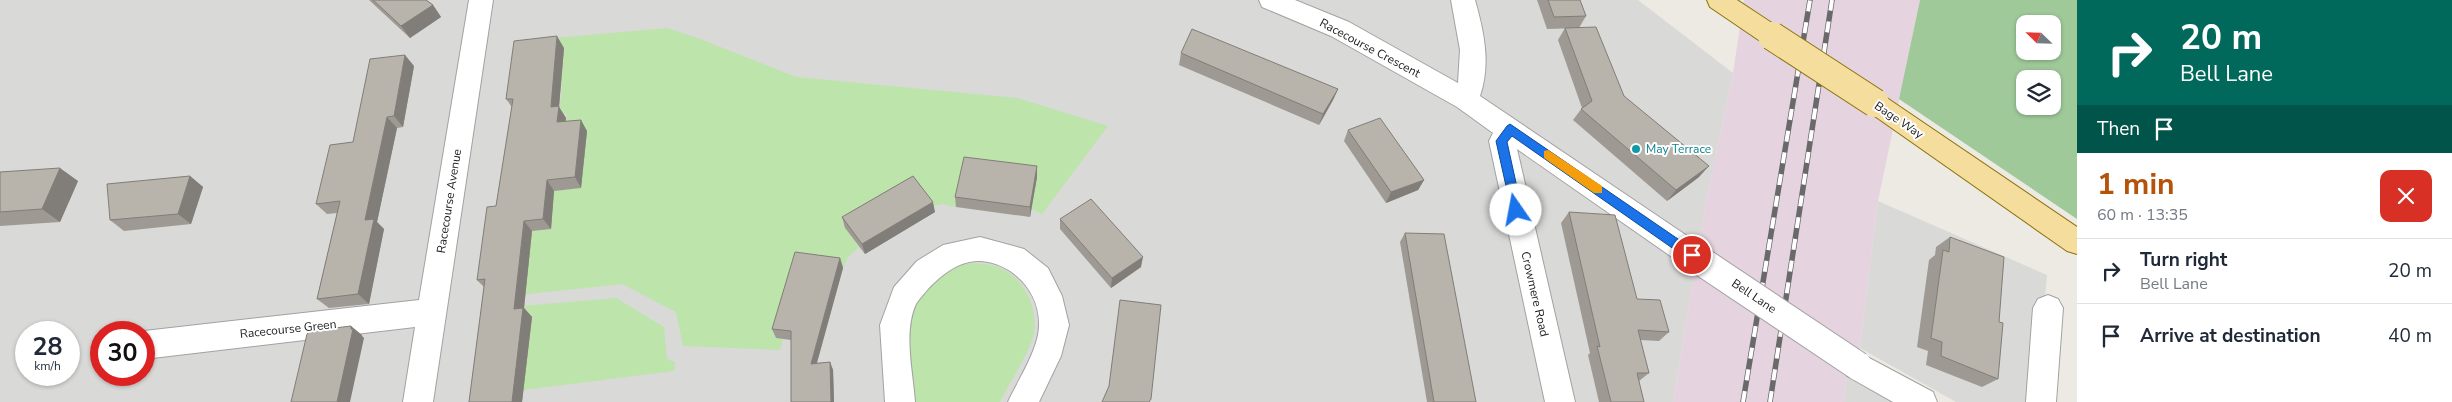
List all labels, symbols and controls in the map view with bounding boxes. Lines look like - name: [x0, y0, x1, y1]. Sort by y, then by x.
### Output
- text: 20 m: [2180, 14, 2262, 61]
- street label: Racecourse Crescent: [1317, 15, 1424, 82]
- north arrow: [2016, 15, 2061, 60]
- map controls: [2016, 15, 2061, 115]
- icon: right: [2097, 20, 2162, 85]
- text: Bell Lane: [2180, 59, 2273, 89]
- button: layers: [2016, 70, 2061, 115]
- street label: Bage Way: [1871, 98, 1927, 143]
- icon: arrive: [2150, 115, 2178, 143]
- text: Then: [2097, 116, 2140, 142]
- place label: May Terrace: [1646, 141, 1711, 157]
- marker: May Terrace: [1630, 143, 1642, 155]
- street label: Racecourse Avenue: [433, 148, 465, 254]
- text: 1 min: [2097, 164, 2175, 205]
- button: close: [2380, 170, 2432, 222]
- position arrow: [1489, 183, 1541, 235]
- text: 60 m · 13:35: [2097, 204, 2188, 226]
- pin: [1671, 234, 1713, 276]
- icon: arrive: [1678, 241, 1706, 269]
- text: Turn right: [2140, 247, 2227, 273]
- street label: Crowmere Road: [1517, 250, 1553, 338]
- icon: right: [2097, 257, 2125, 285]
- text: 20 m: [2388, 258, 2432, 284]
- text: Bell Lane: [2140, 273, 2208, 295]
- street label: Bell Lane: [1728, 275, 1780, 317]
- street label: Racecourse Green: [239, 316, 337, 342]
- speed limit sign: 30: [90, 321, 155, 386]
- icon: arrive: [2097, 322, 2125, 350]
- text: Arrive at destination: [2140, 323, 2321, 349]
- text: 40 m: [2388, 323, 2432, 349]
- text: 28: [32, 330, 63, 364]
- text: km/h: [34, 358, 61, 374]

